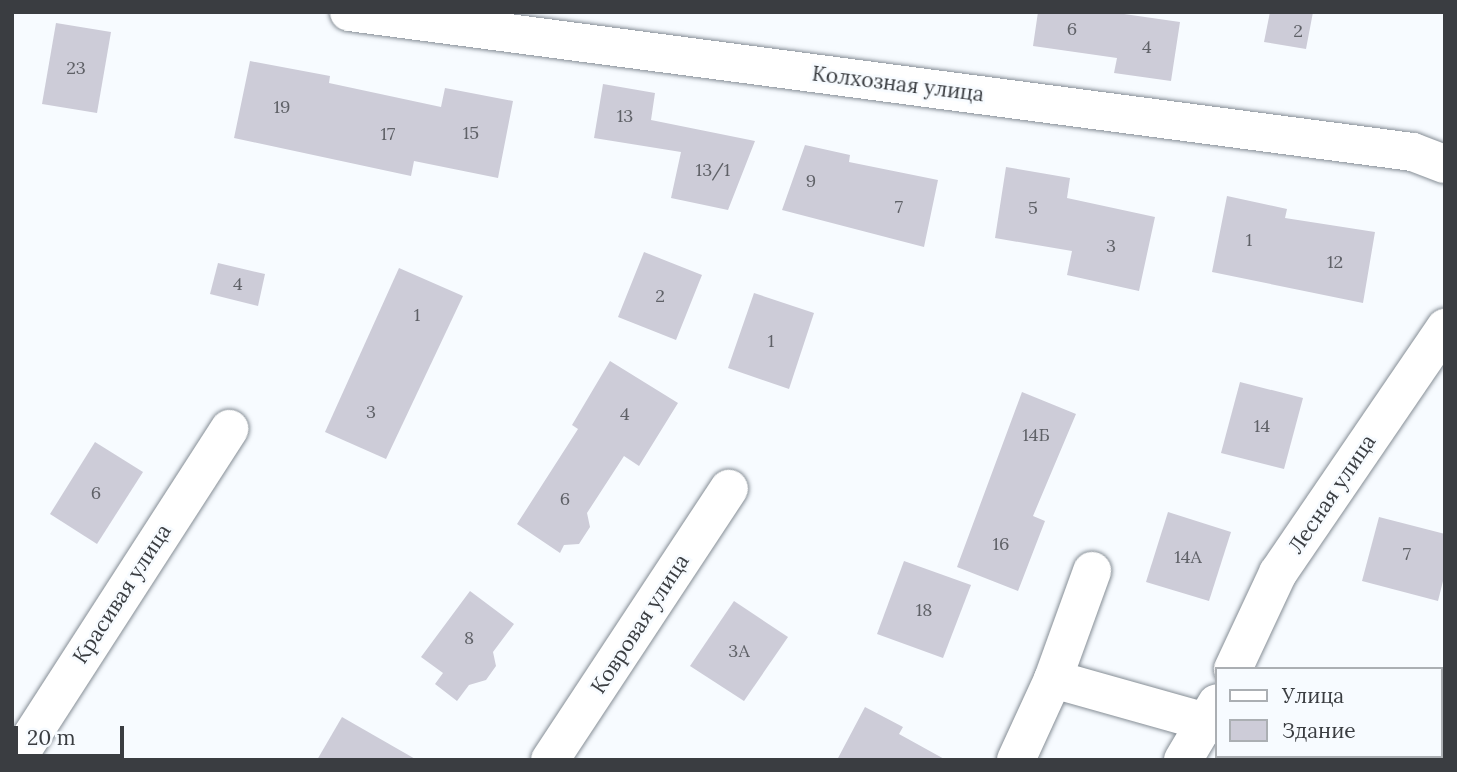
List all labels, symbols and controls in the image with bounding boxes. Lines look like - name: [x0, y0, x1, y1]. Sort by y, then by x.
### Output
- house number: 6: [1067, 18, 1077, 40]
- house number: 2: [1293, 20, 1303, 42]
- house number: 4: [1142, 36, 1152, 58]
- house number: 23: [66, 57, 86, 79]
- street label: Колхозная улица: [811, 61, 985, 107]
- house number: 19: [274, 96, 290, 118]
- house number: 13: [617, 105, 633, 127]
- house number: 15: [463, 122, 479, 144]
- house number: 17: [381, 123, 395, 145]
- house number: 13/1: [696, 159, 730, 181]
- house number: 9: [806, 170, 816, 192]
- house number: 7: [895, 196, 903, 218]
- house number: 5: [1028, 197, 1038, 219]
- house number: 1: [1246, 229, 1252, 251]
- house number: 3: [1106, 235, 1116, 257]
- house number: 12: [1327, 251, 1343, 273]
- house number: 4: [233, 273, 243, 295]
- house number: 2: [655, 285, 665, 307]
- house number: 1: [414, 304, 420, 326]
- house number: 1: [768, 330, 774, 352]
- house number: 3: [366, 401, 376, 423]
- house number: 4: [620, 403, 630, 425]
- house number: 14: [1254, 415, 1270, 437]
- house number: 14Б: [1022, 424, 1050, 446]
- street label: Лесная улица: [1283, 430, 1381, 558]
- house number: 6: [91, 482, 101, 504]
- house number: 6: [560, 488, 570, 510]
- street label: Красивая улица: [68, 520, 176, 668]
- house number: 16: [993, 533, 1009, 555]
- house number: 7: [1403, 543, 1411, 565]
- house number: 14А: [1174, 546, 1202, 568]
- street label: Ковровая улица: [586, 550, 694, 698]
- house number: 18: [916, 599, 932, 621]
- house number: 8: [464, 627, 474, 649]
- house number: 3А: [728, 640, 750, 662]
- legend: [1216, 667, 1443, 758]
- text: Улица: [1282, 682, 1344, 709]
- scale bar: [18, 712, 128, 756]
- text: Здание: [1282, 717, 1356, 744]
- text: 20 m: [27, 724, 76, 751]

